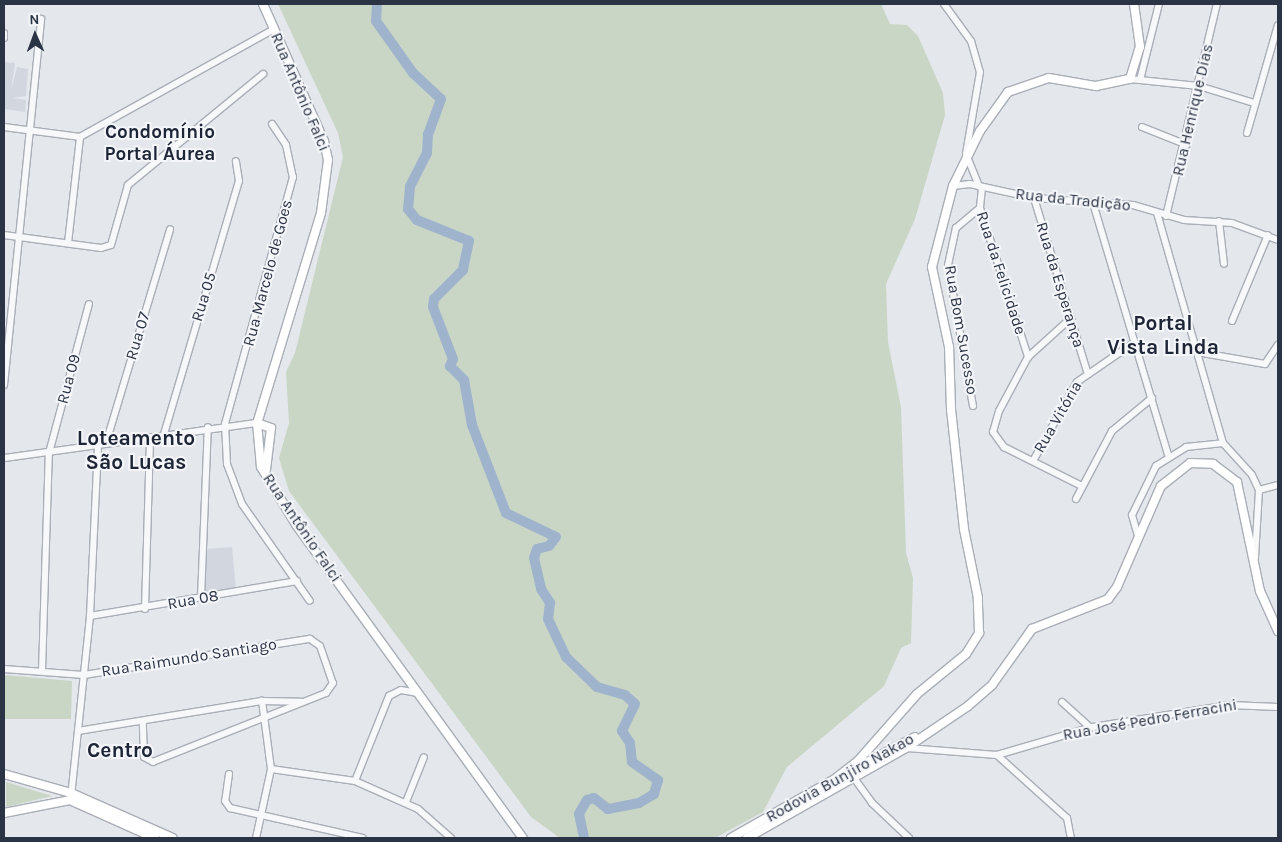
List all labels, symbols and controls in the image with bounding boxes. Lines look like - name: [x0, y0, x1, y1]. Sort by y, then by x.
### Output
- north arrow: [10, 10, 60, 60]
- text: N: [29, 11, 40, 28]
- street label: Rua Antônio Falci: [266, 30, 334, 154]
- street label: Rua Henrique Dias: [1168, 42, 1218, 178]
- district label: Condomínio Portal Áurea: [105, 122, 215, 166]
- street label: Rua da Tradição: [1014, 184, 1132, 216]
- street label: Rua Marcelo de Goes: [239, 198, 297, 348]
- street label: Rua da Felicidade: [972, 209, 1030, 337]
- street label: Rua da Esperança: [1032, 220, 1088, 350]
- street label: Rua Bom Sucesso: [940, 264, 982, 396]
- street label: Rua 05: [187, 270, 221, 324]
- street label: Rua 07: [122, 310, 154, 362]
- district label: Portal Vista Linda: [1107, 310, 1219, 360]
- street label: Rua 09: [53, 352, 85, 406]
- street label: Rua Vitória: [1030, 378, 1086, 456]
- district label: Loteamento São Lucas: [77, 425, 195, 475]
- street label: Rua Antônio Falci: [259, 470, 345, 586]
- street label: Rua 08: [166, 586, 220, 614]
- street label: Rua Raimundo Santiago: [100, 635, 278, 681]
- street label: Rua José Pedro Ferracini: [1061, 695, 1239, 745]
- street label: Rodovia Bunjiro Nakao: [763, 729, 917, 827]
- district label: Centro: [87, 737, 153, 763]

